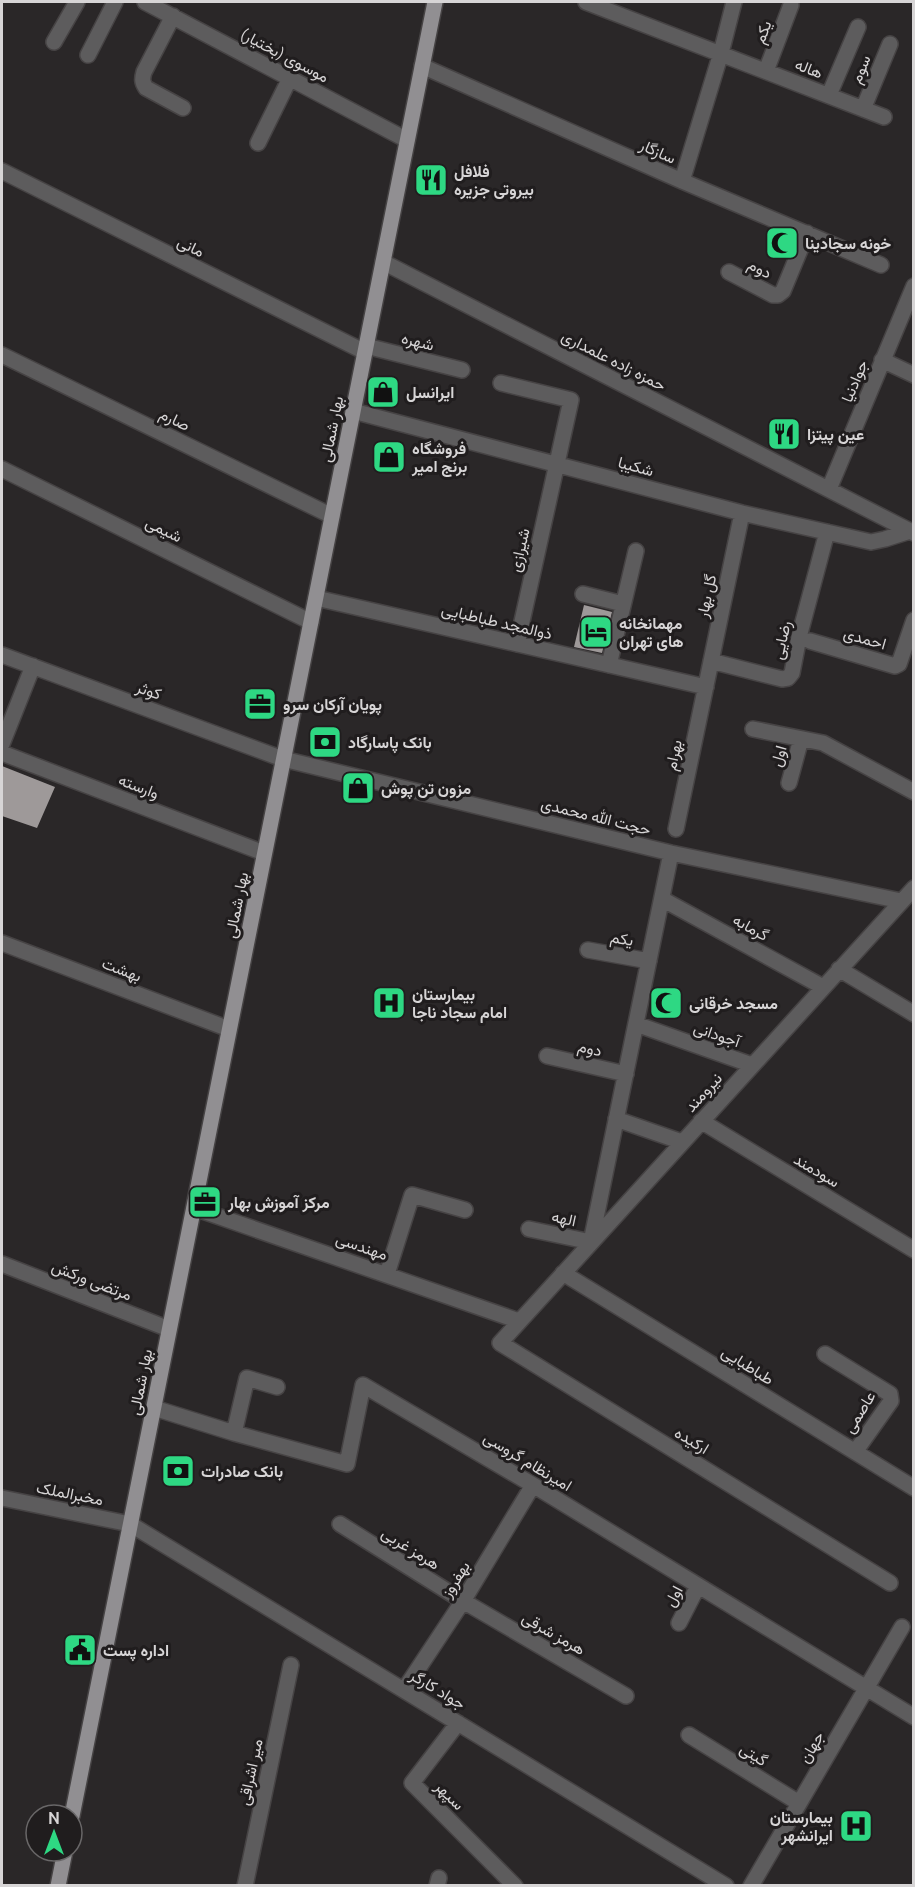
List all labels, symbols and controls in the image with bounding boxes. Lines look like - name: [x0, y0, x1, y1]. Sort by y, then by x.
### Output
- street label: یکم: [750, 18, 776, 47]
- street label: موسوی (بختیار): [237, 24, 332, 88]
- street label: سوم: [846, 52, 876, 87]
- street label: هاله: [793, 55, 825, 81]
- street label: سازگار: [635, 135, 679, 169]
- restaurant icon: فلافل بیروتی جزیره: [413, 162, 449, 198]
- place label: فلافل بیروتی جزیره: [454, 162, 534, 200]
- mosque icon: خونه سجادینا: [764, 225, 800, 261]
- street label: مانی: [174, 232, 207, 262]
- place label: خونه سجادینا: [805, 234, 891, 254]
- street label: دوم: [744, 254, 775, 283]
- street label: حمزه زاده علمداری: [558, 326, 669, 396]
- street label: شهره: [399, 328, 436, 356]
- street label: جوادنیا: [837, 357, 873, 405]
- shop icon: ایرانسل: [365, 374, 401, 410]
- place label: ایرانسل: [406, 383, 454, 403]
- street label: بهار شمالی: [316, 394, 348, 464]
- street label: صارم: [156, 404, 193, 436]
- restaurant icon: عین پیتزا: [766, 416, 802, 452]
- place label: عین پیتزا: [807, 425, 864, 446]
- shop icon: فروشگاه برنج امیر: [371, 439, 407, 475]
- place label: فروشگاه برنج امیر: [411, 439, 467, 478]
- street label: شکیبا: [616, 453, 656, 480]
- street label: شیمی: [142, 513, 185, 547]
- street label: شیرازی: [505, 526, 535, 574]
- street label: گل بهار: [692, 573, 721, 621]
- street label: ذوالمجد طباطبایی: [439, 599, 554, 644]
- hotel icon: مهمانخانه های تهران: [578, 614, 614, 650]
- place label: مهمانخانه های تهران: [619, 614, 684, 652]
- street label: رضایی: [768, 619, 796, 662]
- street label: احمدی: [841, 623, 888, 655]
- street label: کوثر: [132, 677, 164, 705]
- office icon: پویان آرکان سرو: [242, 686, 278, 722]
- place label: پویان آرکان سرو: [283, 695, 382, 716]
- bank icon: بانک پاسارگاد: [307, 724, 343, 760]
- place label: بانک پاسارگاد: [348, 733, 432, 754]
- street label: بهرام: [661, 738, 687, 772]
- street label: اول: [766, 743, 791, 769]
- street label: وارسته: [115, 770, 162, 804]
- shop icon: مزون تن پوش: [340, 770, 376, 806]
- place label: مزون تن پوش: [381, 779, 471, 800]
- street label: حجت الله محمدی: [539, 794, 653, 840]
- street label: بهار شمالی: [221, 870, 253, 940]
- street label: گرمابه: [729, 910, 772, 946]
- street label: یکم: [609, 927, 635, 951]
- street label: بهشت: [99, 953, 144, 987]
- hospital icon: بیمارستان امام سجاد ناجا: [371, 985, 407, 1021]
- place label: بیمارستان امام سجاد ناجا: [412, 985, 507, 1023]
- mosque icon: مسجد خرقانی: [648, 985, 684, 1021]
- place label: مسجد خرقانی: [689, 994, 778, 1014]
- street label: آجودانی: [691, 1018, 744, 1053]
- street label: دوم: [576, 1036, 604, 1061]
- street label: نیرومند: [681, 1069, 727, 1117]
- street label: سودمند: [790, 1149, 843, 1192]
- office icon: مرکز آموزش بهار: [187, 1184, 223, 1220]
- place label: مرکز آموزش بهار: [227, 1193, 330, 1213]
- street label: الهه: [550, 1207, 578, 1231]
- street label: مهندسی: [333, 1229, 390, 1265]
- street label: مرتضی ورکش: [49, 1256, 135, 1305]
- street label: طباطبایی: [718, 1342, 777, 1390]
- street label: بهار شمالی: [125, 1347, 157, 1417]
- street label: عاصمی: [839, 1388, 880, 1437]
- street label: ارکیده: [671, 1423, 712, 1459]
- street label: امیرنظام گروسی: [480, 1428, 575, 1496]
- bank icon: بانک صادرات: [160, 1453, 196, 1489]
- place label: بانک صادرات: [201, 1462, 283, 1482]
- street label: مخبرالملک: [35, 1478, 105, 1510]
- street label: هرمز غربی: [378, 1523, 443, 1575]
- street label: بهفروز: [436, 1558, 475, 1602]
- street label: اول: [660, 1582, 688, 1610]
- street label: هرمز شرقی: [518, 1608, 589, 1660]
- public building icon: اداره پست: [62, 1632, 98, 1668]
- place label: اداره پست: [103, 1641, 169, 1662]
- street label: جواد کارگر: [405, 1665, 469, 1714]
- street label: جهان: [795, 1728, 829, 1767]
- street label: میر اشراقی: [234, 1737, 268, 1807]
- street label: گیتی: [736, 1739, 771, 1771]
- street label: سپهر: [429, 1776, 468, 1815]
- north arrow: [24, 1803, 84, 1863]
- place label: بیمارستان ایرانشهر: [770, 1808, 833, 1846]
- hospital icon: بیمارستان ایرانشهر: [838, 1808, 874, 1844]
- text: N: [48, 1809, 60, 1827]

